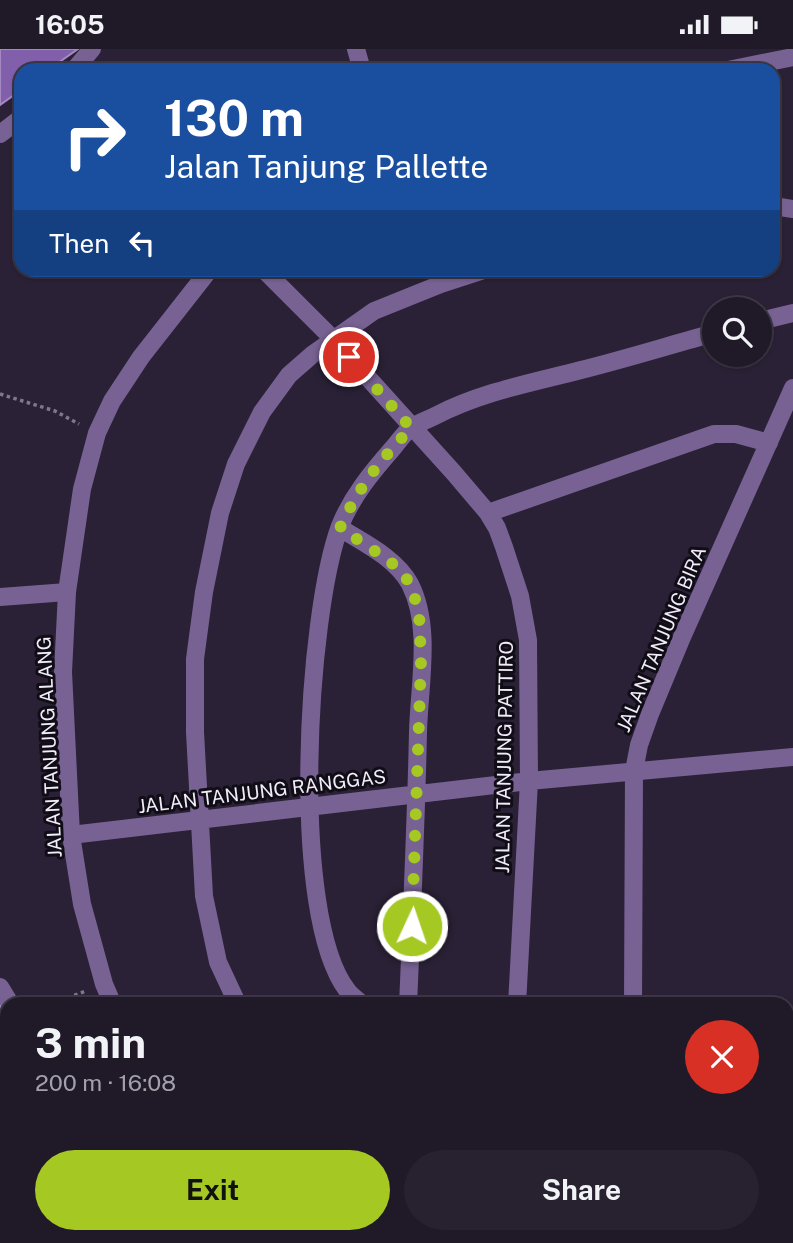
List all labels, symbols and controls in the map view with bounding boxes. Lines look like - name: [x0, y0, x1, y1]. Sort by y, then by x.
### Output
- text: 16:05: [35, 9, 105, 40]
- text: 130 m: [164, 89, 304, 147]
- icon: right: [49, 91, 140, 182]
- text: Jalan Tanjung Pallette: [164, 148, 488, 185]
- icon: left: [123, 224, 161, 262]
- text: Then: [49, 228, 109, 259]
- map controls: [702, 297, 772, 367]
- button: search: [702, 297, 772, 367]
- pin: [319, 327, 379, 387]
- icon: arrive: [330, 338, 368, 376]
- street label: JALAN TANJUNG BIRA: [612, 543, 710, 735]
- street label: JALAN TANJUNG ALANG: [32, 636, 66, 858]
- street label: JALAN TANJUNG PATTIRO: [491, 640, 517, 874]
- street label: JALAN TANJUNG RANGGAS: [137, 765, 387, 817]
- position arrow: [375, 889, 449, 963]
- text: 3 min: [35, 1018, 146, 1067]
- button: close: [685, 1020, 759, 1094]
- text: 200 m · 16:08: [35, 1069, 176, 1096]
- button: Exit: [35, 1150, 390, 1230]
- button: Share: [404, 1150, 759, 1230]

